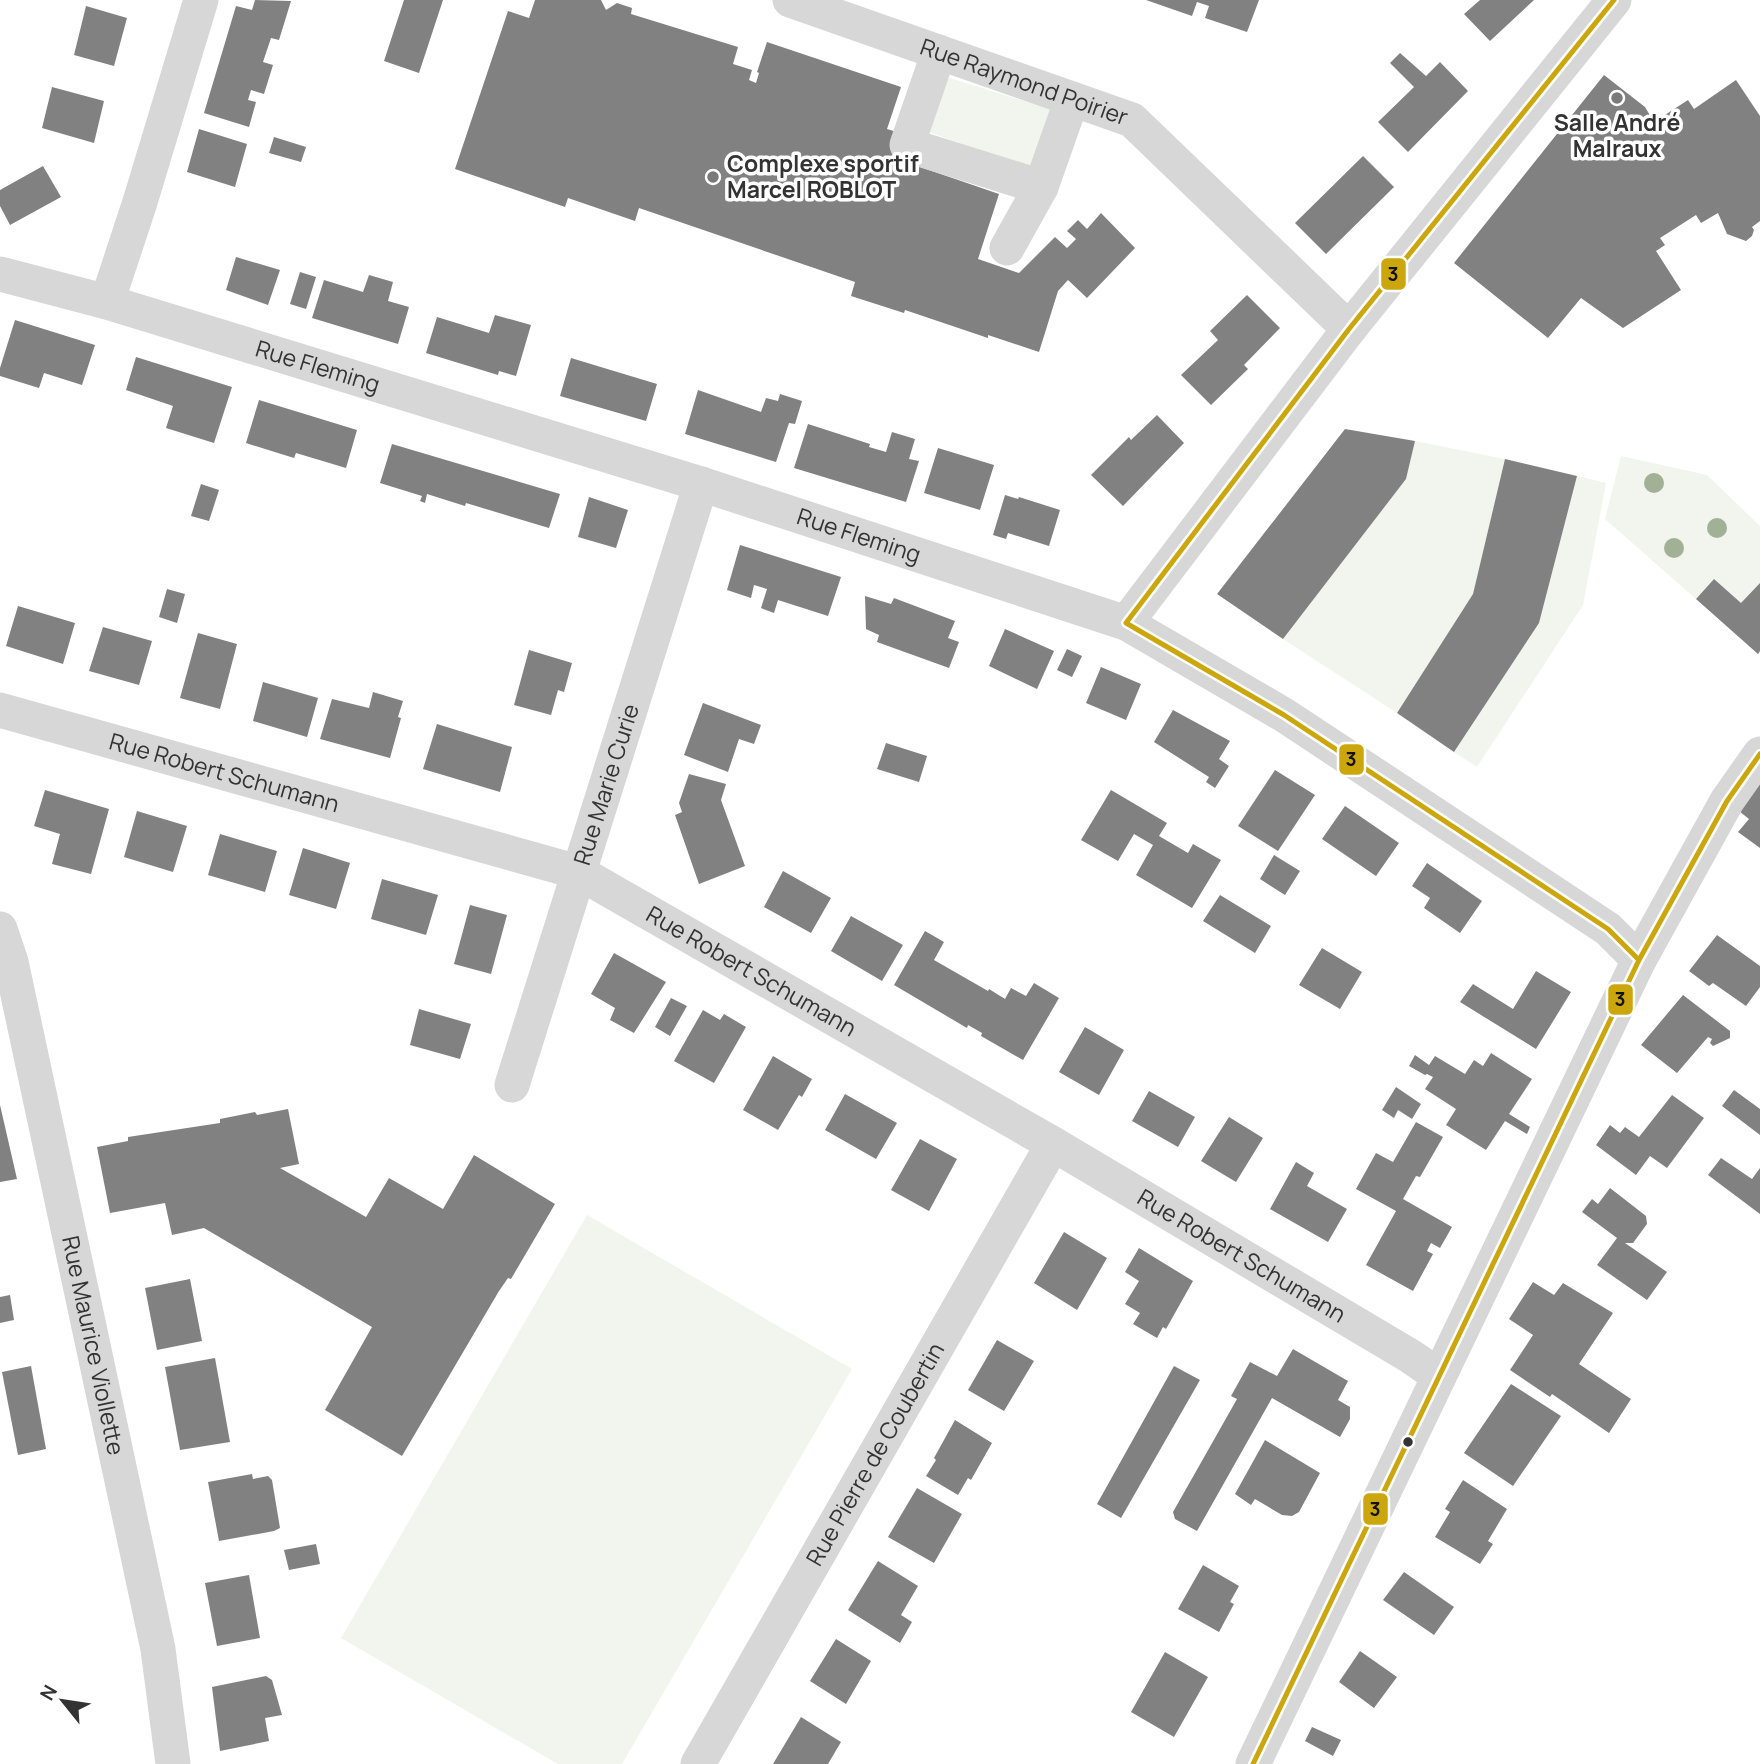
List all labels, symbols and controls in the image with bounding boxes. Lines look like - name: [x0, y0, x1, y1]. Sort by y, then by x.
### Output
- street label: Rue Raymond Poirier: [916, 30, 1133, 132]
- marker: Salle André Malraux: [1609, 90, 1625, 106]
- place label: Salle André Malraux: [1554, 106, 1680, 164]
- place label: Complexe sportif Marcel ROBLOT: [727, 147, 919, 205]
- marker: Complexe sportif Marcel ROBLOT: [705, 169, 721, 185]
- line badge: 3: [1380, 257, 1407, 291]
- text: 3: [1387, 261, 1399, 287]
- street label: Rue Fleming: [252, 331, 384, 400]
- street label: Rue Fleming: [793, 500, 925, 570]
- street label: Rue Marie Curie: [565, 700, 646, 869]
- street label: Rue Robert Schumann: [106, 724, 343, 819]
- line badge: 3: [1338, 743, 1365, 776]
- text: 3: [1345, 746, 1357, 772]
- street label: Rue Robert Schumann: [641, 897, 863, 1043]
- line badge: 3: [1607, 983, 1634, 1016]
- text: 3: [1614, 986, 1626, 1012]
- street label: Rue Robert Schumann: [1132, 1181, 1352, 1330]
- street label: Rue Maurice Viollette: [55, 1233, 133, 1458]
- street label: Rue Pierre de Coubertin: [798, 1336, 951, 1571]
- unlabelled marker: [1401, 1435, 1415, 1449]
- line badge: 3: [1362, 1492, 1389, 1526]
- text: 3: [1369, 1496, 1381, 1522]
- north arrow: [28, 1666, 98, 1736]
- text: N: [34, 1680, 63, 1705]

